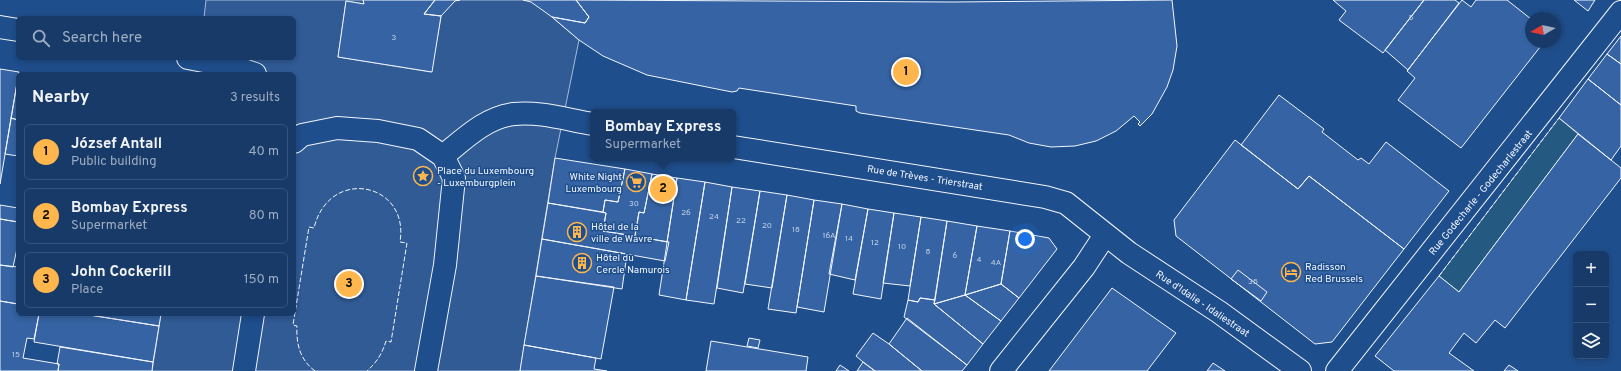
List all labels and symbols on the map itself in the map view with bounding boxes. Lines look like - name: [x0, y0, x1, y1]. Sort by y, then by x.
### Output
- north arrow: [1525, 12, 1561, 48]
- house number: 8: [1409, 13, 1414, 23]
- house number: 3: [392, 33, 397, 43]
- pin: 1: [893, 57, 919, 87]
- street label: Rue Godecharle - Godecharlestraat: [1426, 127, 1536, 258]
- street label: Rue de Trèves - Trierstraat: [866, 163, 984, 194]
- place icon: Place du Luxembourg - Luxemburgplein: [412, 165, 434, 187]
- place label: Place du Luxembourg - Luxemburgplein: [437, 165, 534, 190]
- place label: White Night Luxembourg: [566, 171, 622, 196]
- supermarket icon: White Night Luxembourg: [625, 171, 647, 193]
- pin: 2: [650, 174, 676, 204]
- house number: 30: [629, 199, 639, 209]
- house number: 26: [681, 208, 691, 218]
- house number: 24: [709, 212, 719, 222]
- house number: 22: [736, 216, 746, 226]
- building icon: Hôtel de la ville de Wavre: [566, 221, 588, 243]
- place label: Hôtel de la ville de Wavre: [591, 221, 652, 246]
- house number: 20: [762, 221, 772, 231]
- house number: 18: [792, 225, 800, 235]
- your location: [1015, 229, 1035, 249]
- house number: 16A: [822, 231, 836, 241]
- house number: 14: [845, 234, 853, 244]
- house number: 12: [871, 238, 879, 248]
- house number: 10: [898, 242, 906, 252]
- house number: 8: [926, 247, 931, 257]
- house number: 6: [953, 251, 958, 261]
- building icon: Hôtel du Cercle Namurois: [571, 252, 593, 274]
- place label: Hôtel du Cercle Namurois: [596, 252, 670, 277]
- house number: 4: [977, 255, 982, 265]
- house number: 4A: [991, 258, 1002, 268]
- hotel icon: Radisson Red Brussels: [1280, 261, 1302, 283]
- place label: Radisson Red Brussels: [1305, 261, 1363, 286]
- street label: Rue d'Idalie - Idaliestraat: [1153, 268, 1252, 341]
- pin: 3: [336, 269, 362, 299]
- house number: 35: [1248, 277, 1258, 287]
- house number: 15: [12, 350, 20, 360]

